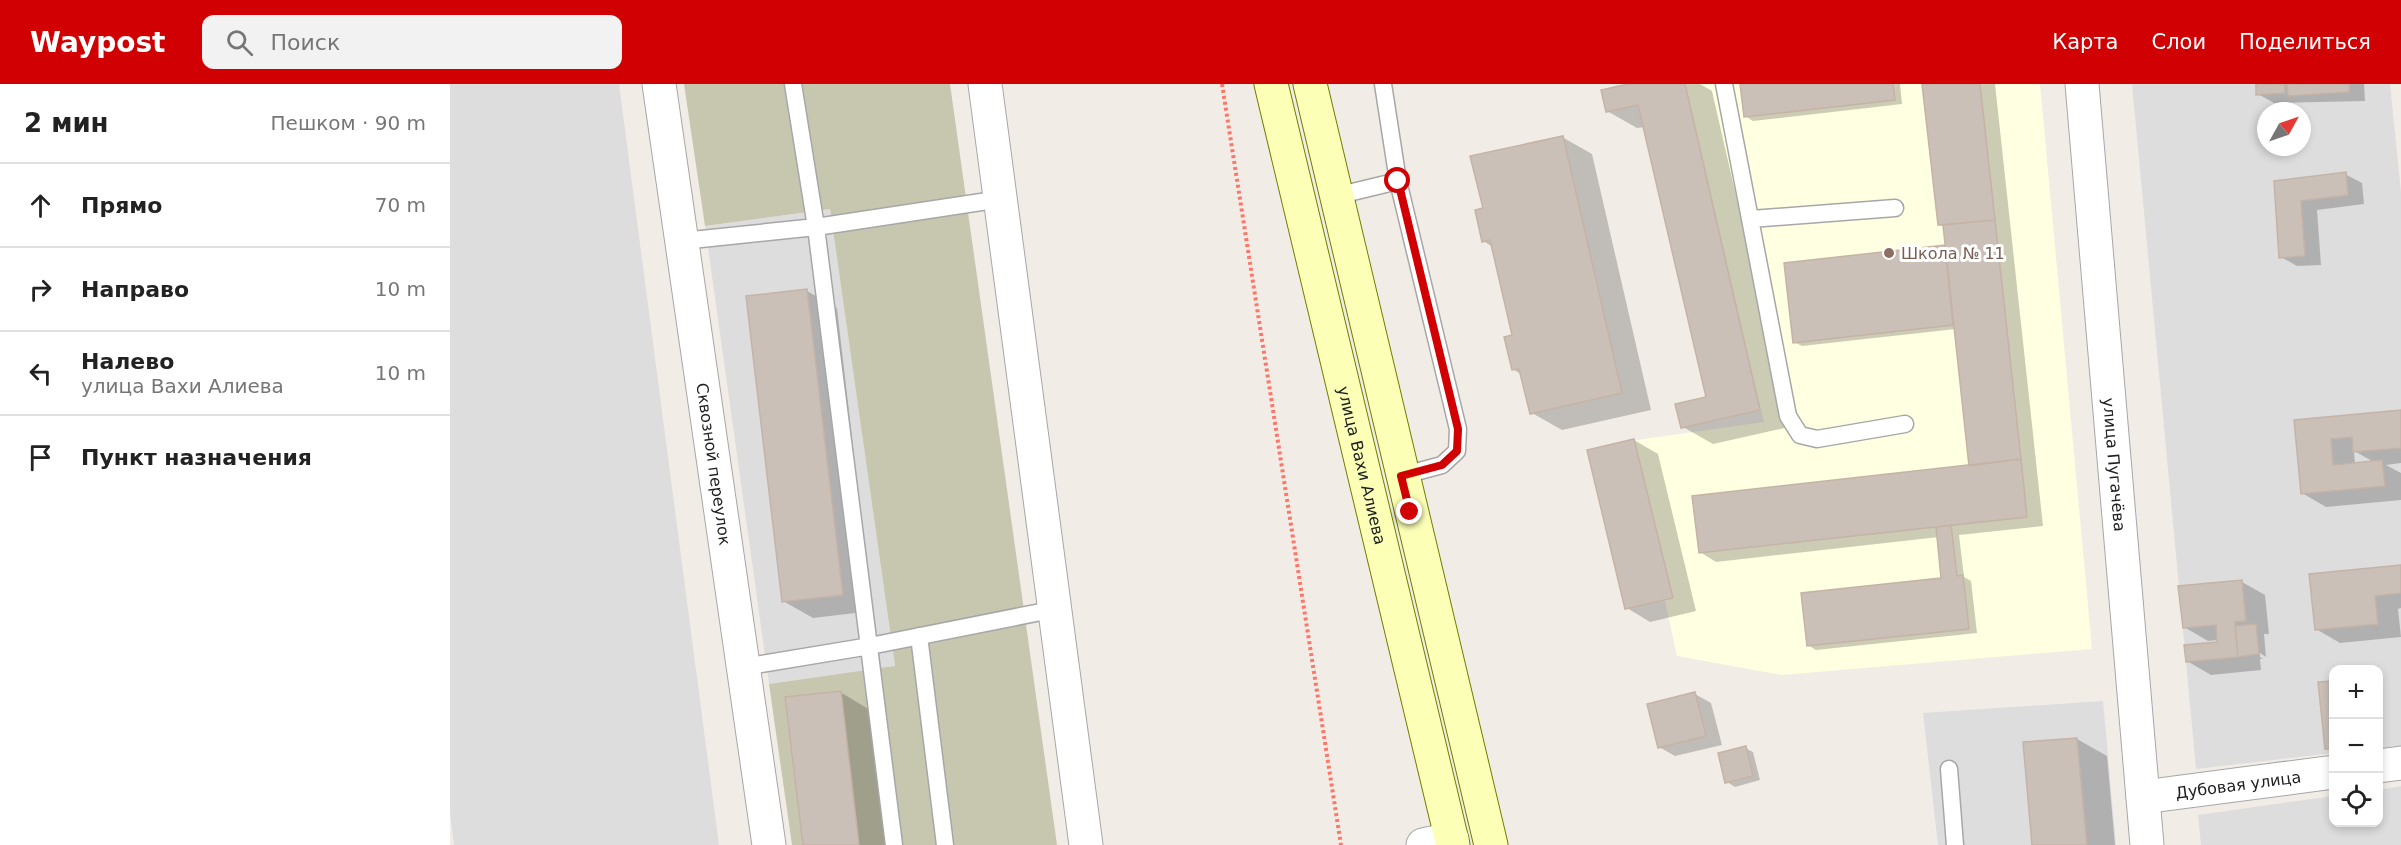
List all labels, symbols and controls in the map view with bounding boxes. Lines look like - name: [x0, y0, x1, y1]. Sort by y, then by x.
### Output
- search box: [202, 15, 622, 69]
- text: Waypost: [30, 26, 166, 59]
- icon: search: [223, 26, 256, 59]
- text: Поиск: [271, 30, 340, 55]
- text: Карта: [2052, 30, 2118, 54]
- text: Слои: [2151, 30, 2206, 54]
- text: Поделиться: [2239, 30, 2371, 54]
- north arrow: [2257, 102, 2311, 156]
- text: 2 мин: [24, 108, 109, 138]
- text: Пешком · 90 m: [271, 111, 426, 135]
- route start: [1384, 167, 1410, 193]
- icon: ahead: [24, 189, 57, 222]
- text: Прямо: [81, 193, 162, 218]
- text: 70 m: [375, 193, 426, 217]
- place label: Школа № 11: [1901, 244, 2005, 263]
- marker: Школа № 11: [1882, 246, 1896, 260]
- icon: right: [24, 273, 57, 306]
- text: Направо: [81, 277, 189, 302]
- text: 10 m: [375, 277, 426, 301]
- text: Налево: [81, 349, 174, 374]
- icon: left: [24, 357, 57, 390]
- text: 10 m: [375, 361, 426, 385]
- text: улица Вахи Алиева: [81, 374, 284, 398]
- street label: Сквозной переулок: [692, 382, 735, 547]
- street label: улица Вахи Алиева: [1334, 384, 1390, 547]
- street label: улица Пугачёва: [2099, 397, 2129, 532]
- icon: arrive: [24, 441, 57, 474]
- text: Пункт назначения: [81, 445, 312, 470]
- route end: [1396, 498, 1422, 524]
- map controls: [2329, 665, 2383, 827]
- button: +: [2329, 665, 2383, 719]
- button: −: [2329, 719, 2383, 773]
- street label: Дубовая улица: [2174, 767, 2302, 803]
- button: locate: [2329, 773, 2383, 827]

